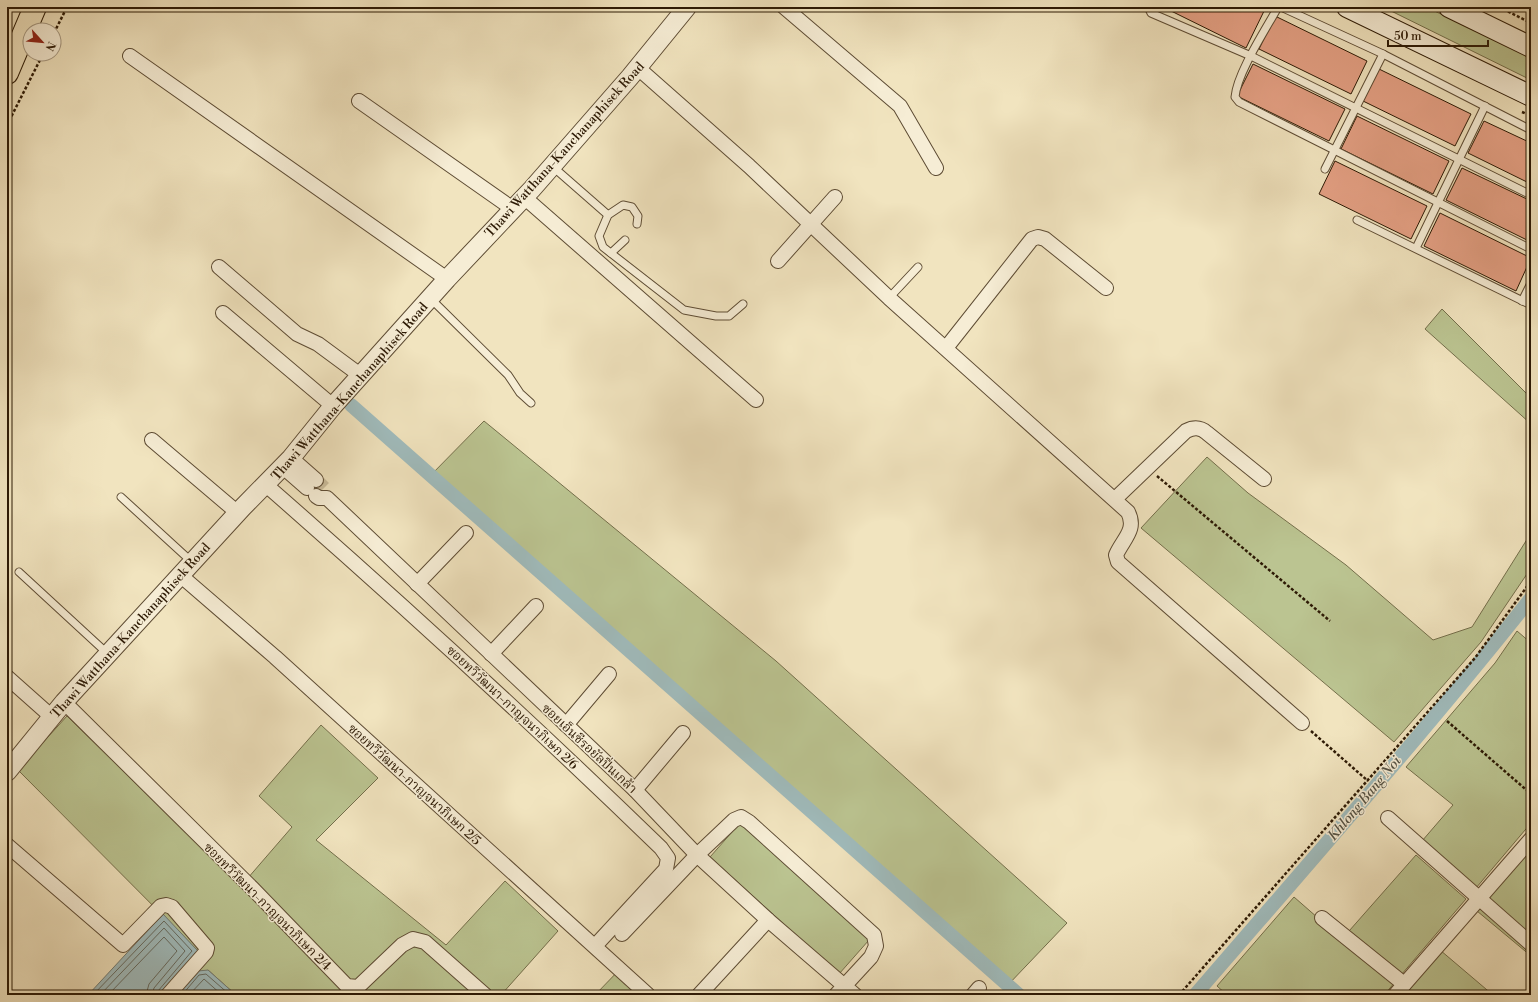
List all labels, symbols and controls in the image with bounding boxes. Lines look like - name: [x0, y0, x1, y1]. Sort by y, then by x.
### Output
- north arrow: [22, 22, 62, 62]
- scale bar: [1388, 22, 1488, 48]
- text: 50 m: [1394, 29, 1422, 44]
- text: N: [42, 39, 58, 53]
- street label: Thawi Watthana-Kanchanaphisek Road: [482, 58, 648, 241]
- street label: Thawi Watthana-Kanchanaphisek Road: [268, 299, 432, 484]
- street label: Thawi Watthana-Kanchanaphisek Road: [48, 539, 214, 722]
- street label: ซอยทวีวัฒนา-กาญจนาภิเษก 2/6: [443, 642, 582, 773]
- street label: ซอยเอ็นซีรอยัลปิ่นเกล้า: [538, 699, 642, 797]
- street label: ซอยทวีวัฒนา-กาญจนาภิเษก 2/5: [344, 721, 484, 849]
- water label: Khlong Bang Noi: [1324, 752, 1406, 845]
- street label: ซอยทวีวัฒนา-กาญจนาภิเษก 2/4: [200, 839, 335, 974]

